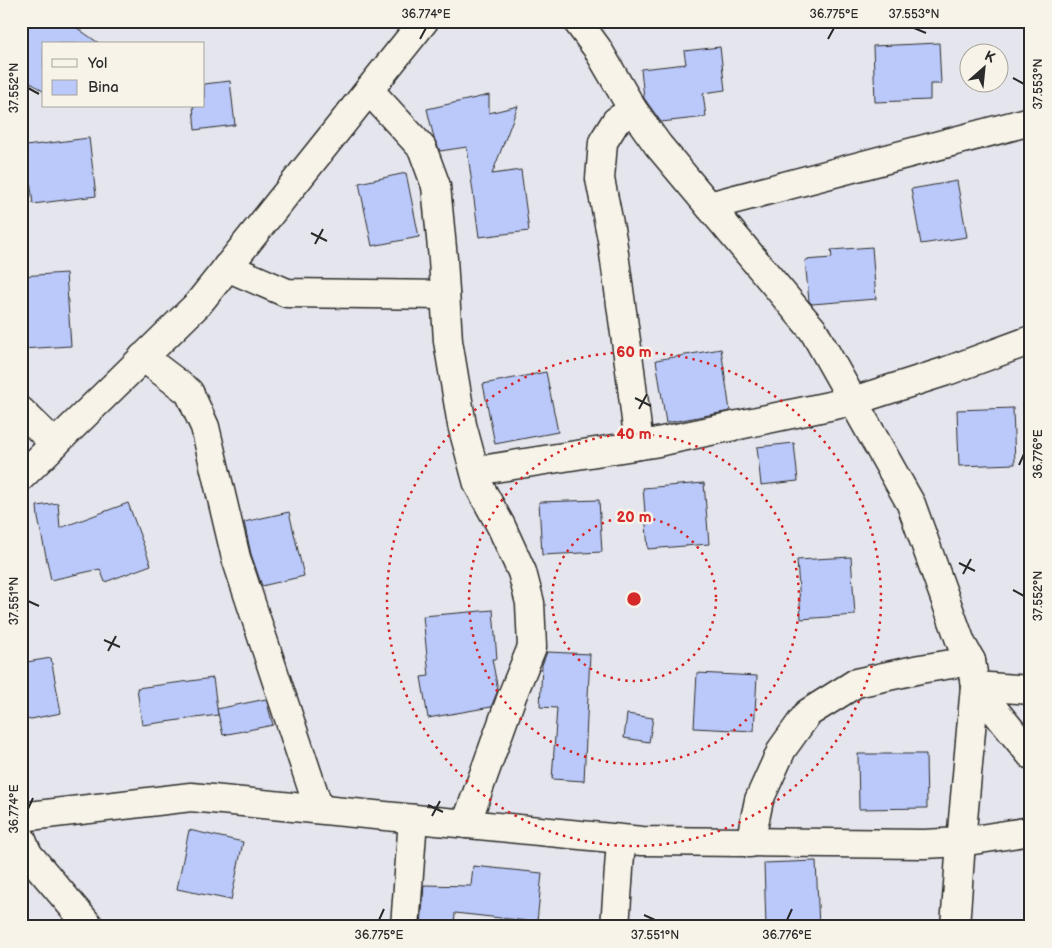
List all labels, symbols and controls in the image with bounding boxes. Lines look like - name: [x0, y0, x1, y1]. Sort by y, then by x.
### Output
- text: 36.774°E: [401, 7, 451, 22]
- text: 36.775°E: [810, 7, 859, 22]
- text: 37.553°N: [888, 7, 940, 22]
- legend: [42, 42, 205, 108]
- north arrow: [960, 42, 1010, 92]
- text: K: [982, 47, 998, 67]
- text: Yol: [87, 54, 107, 73]
- text: 37.553°N: [1031, 58, 1046, 110]
- text: 37.552°N: [7, 63, 22, 113]
- text: Bina: [88, 78, 119, 97]
- text: 60 m: [616, 343, 652, 362]
- text: 40 m: [616, 425, 652, 444]
- text: 36.776°E: [1031, 429, 1046, 479]
- text: 20 m: [617, 508, 652, 527]
- text: 37.552°N: [1031, 571, 1046, 621]
- text: 37.551°N: [7, 577, 22, 625]
- centre of rings: [625, 590, 643, 608]
- text: 36.774°E: [7, 784, 22, 834]
- text: 36.775°E: [355, 928, 404, 943]
- text: 37.551°N: [631, 928, 679, 943]
- text: 36.776°E: [762, 928, 812, 943]

